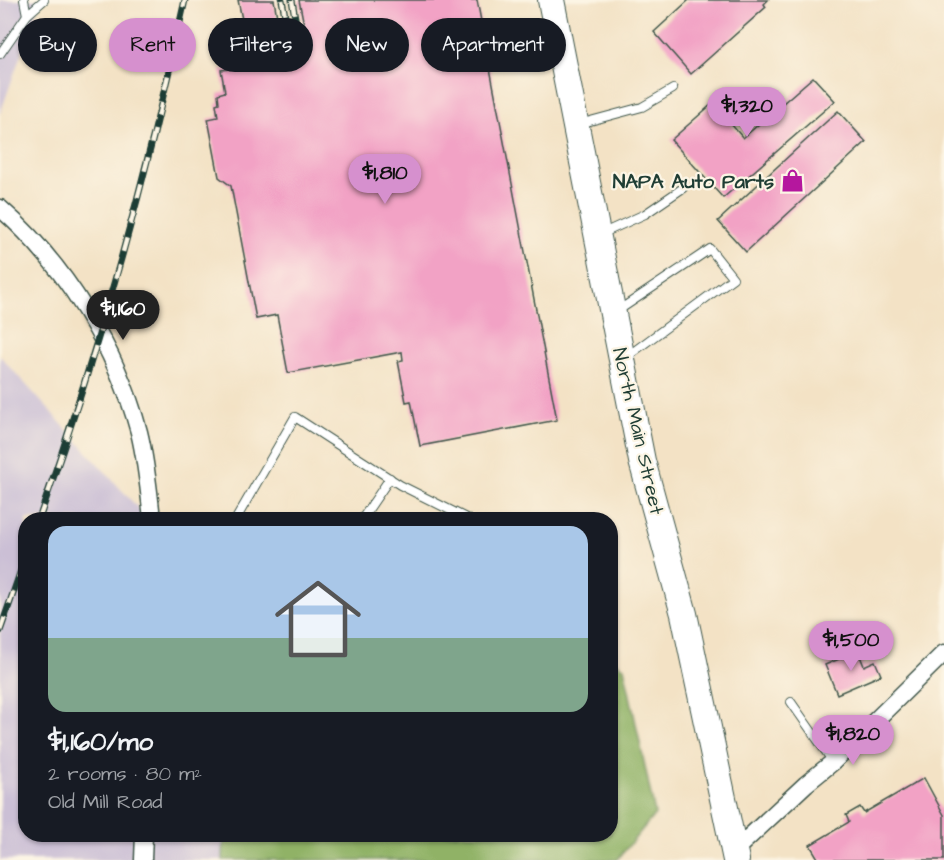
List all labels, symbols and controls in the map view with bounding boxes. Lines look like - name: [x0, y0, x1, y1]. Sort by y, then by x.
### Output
- chip: Buy: [18, 18, 97, 72]
- chip: Rent: [109, 18, 196, 72]
- chip: Filters: [208, 18, 313, 72]
- chip: New: [325, 18, 409, 72]
- chip: Apartment: [421, 18, 566, 72]
- pin: $1,320: [698, 87, 796, 138]
- text: $1,320: [721, 92, 773, 120]
- pin: $1,810: [336, 154, 434, 205]
- text: $1,810: [362, 159, 408, 187]
- place label: NAPA Auto Parts: [613, 168, 774, 196]
- shop icon: NAPA Auto Parts: [779, 168, 805, 194]
- pin: $1,160: [74, 290, 172, 341]
- text: $1,160: [101, 295, 145, 323]
- street label: North Main Street: [605, 345, 671, 517]
- icon: home: [264, 565, 372, 673]
- pin: $1,500: [802, 621, 900, 672]
- text: $1,500: [823, 626, 879, 654]
- pin: $1,820: [804, 715, 902, 766]
- text: $1,820: [826, 720, 880, 748]
- text: $1,160/mo: [48, 724, 153, 760]
- text: 2 rooms · 80 m²: [48, 760, 202, 788]
- text: Old Mill Road: [48, 788, 163, 816]

